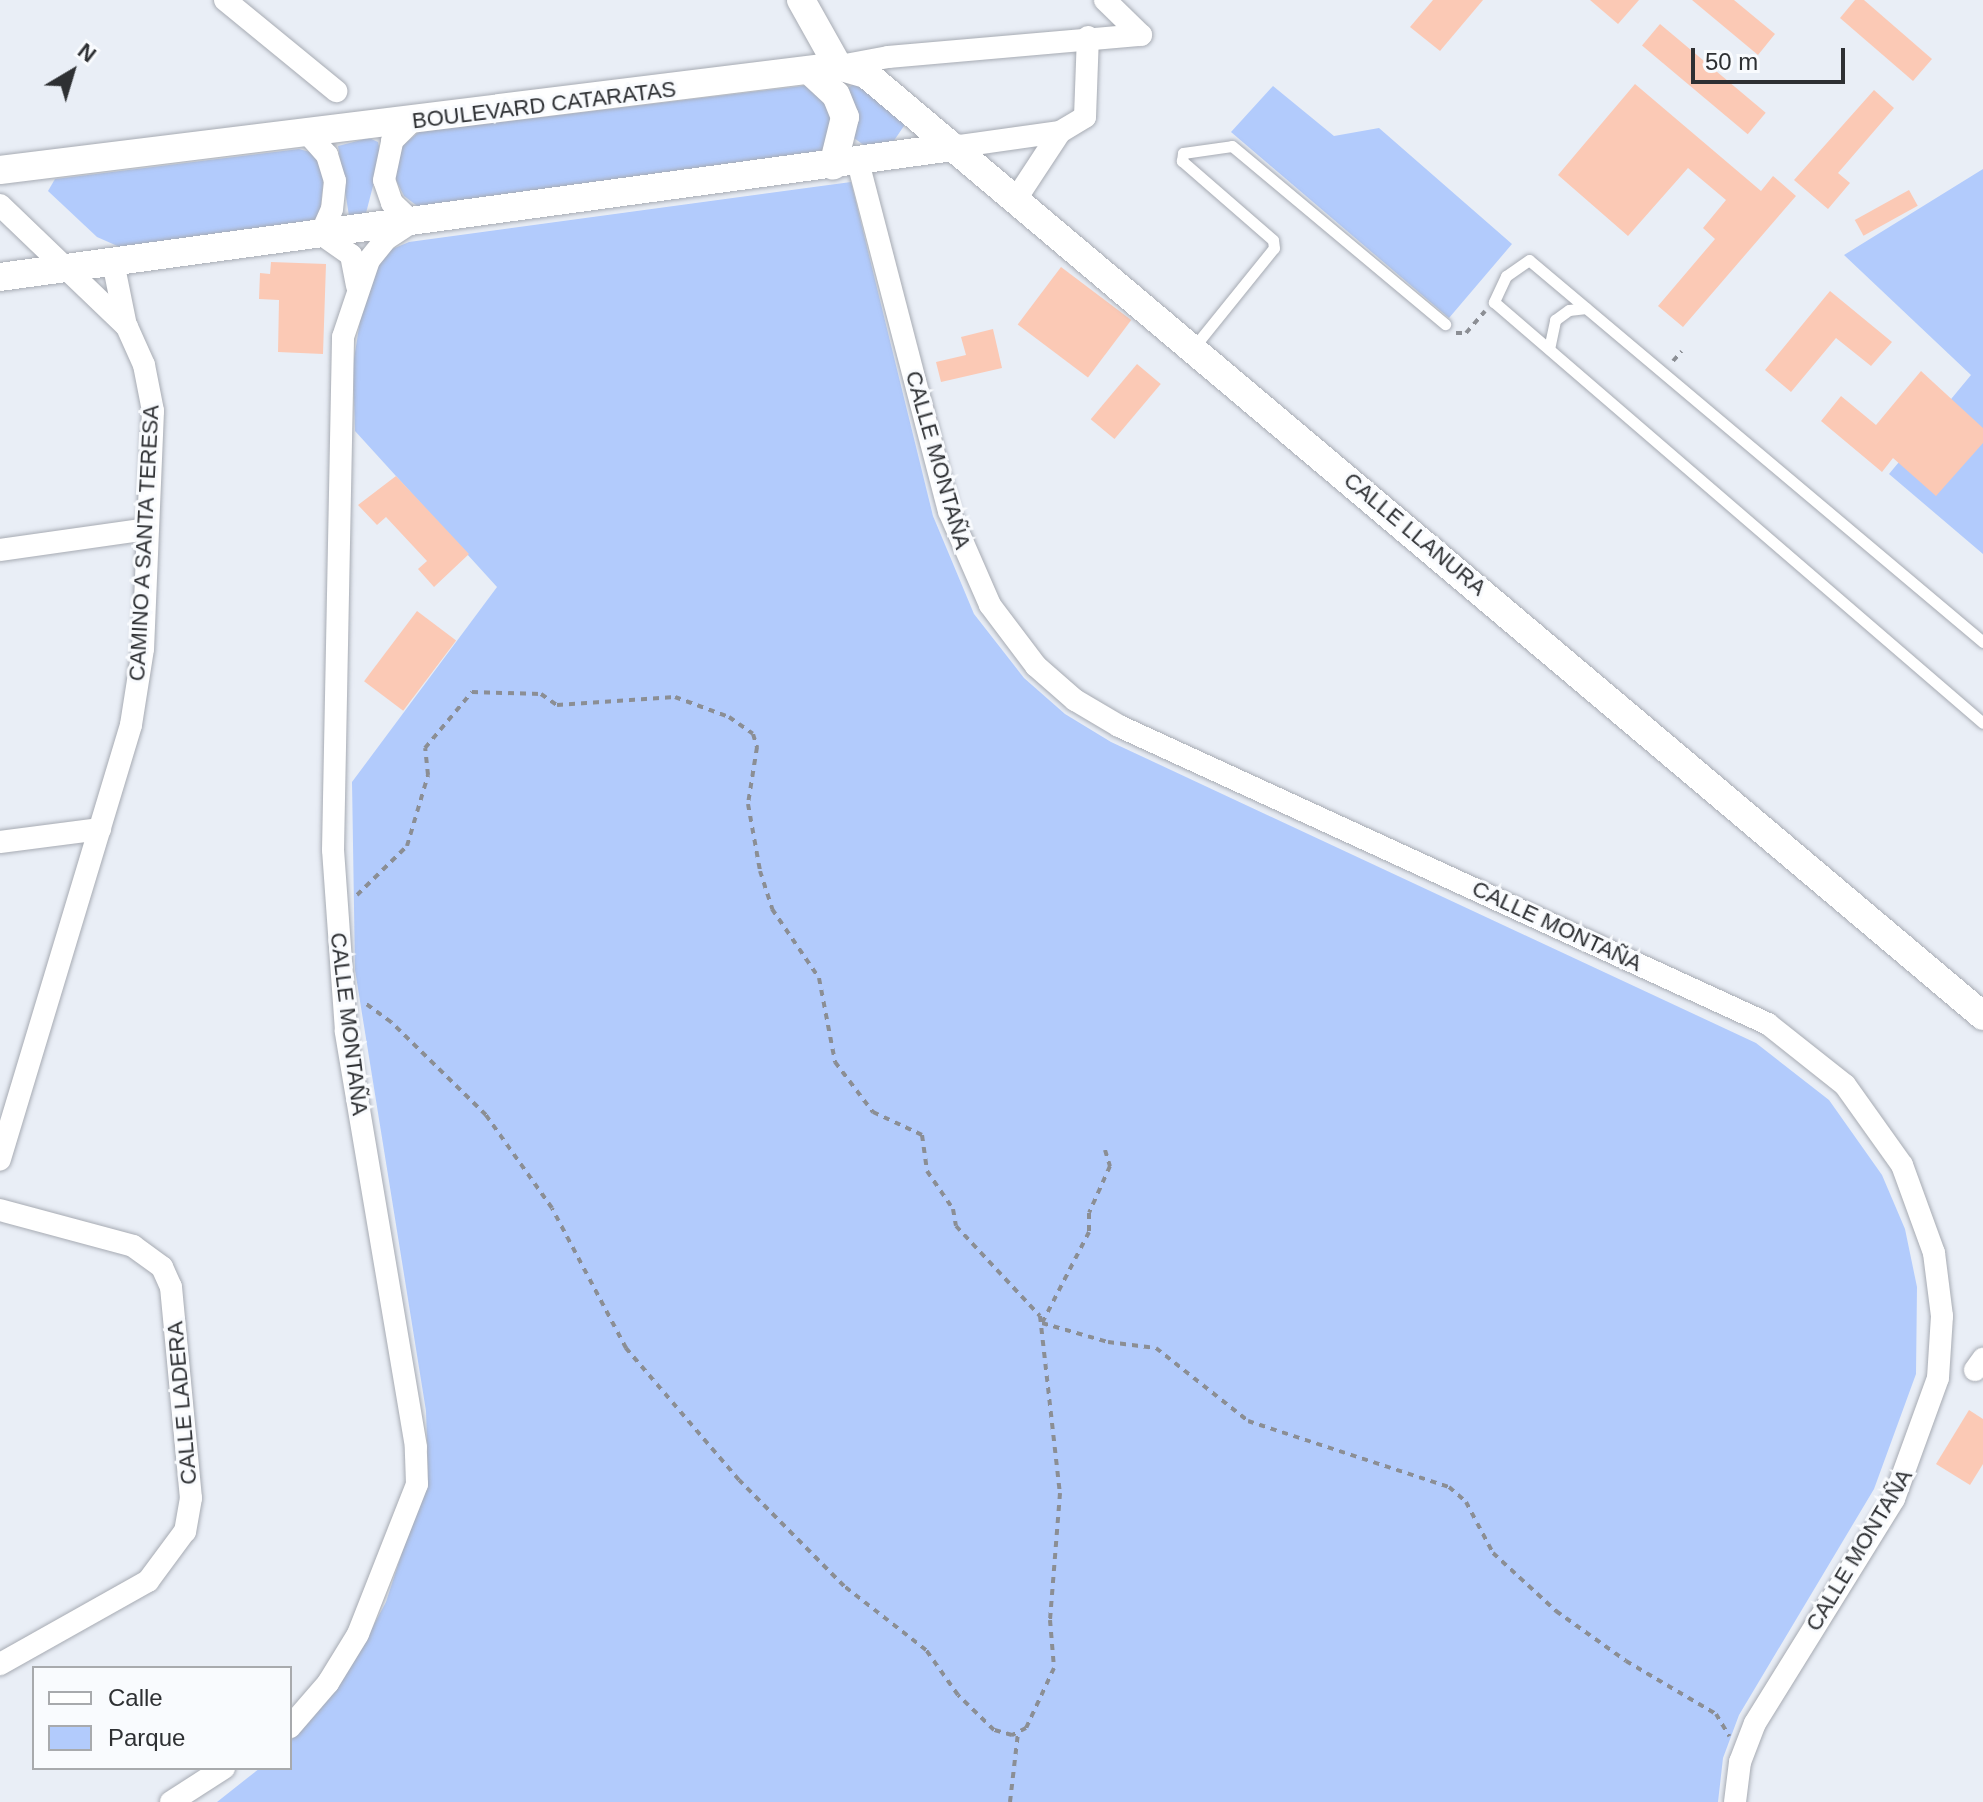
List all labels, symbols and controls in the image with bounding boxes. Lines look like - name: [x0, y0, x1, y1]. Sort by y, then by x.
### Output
- north arrow: [32, 32, 112, 112]
- scale bar: [1695, 32, 1849, 82]
- text: N: [73, 38, 101, 67]
- text: 50 m: [1705, 48, 1758, 75]
- street label: BOULEVARD CATARATAS: [411, 76, 677, 134]
- street label: CALLE MONTAÑA: [900, 368, 976, 552]
- street label: CAMINO A SANTA TERESA: [123, 402, 165, 684]
- street label: CALLE LLANURA: [1339, 467, 1491, 601]
- street label: CALLE MONTAÑA: [1468, 875, 1646, 977]
- street label: CALLE MONTAÑA: [325, 931, 373, 1117]
- street label: CALLE LADERA: [162, 1320, 202, 1486]
- street label: CALLE MONTAÑA: [1800, 1464, 1918, 1636]
- legend: [32, 1666, 292, 1770]
- text: Calle: [108, 1684, 163, 1711]
- text: Parque: [108, 1724, 185, 1751]

